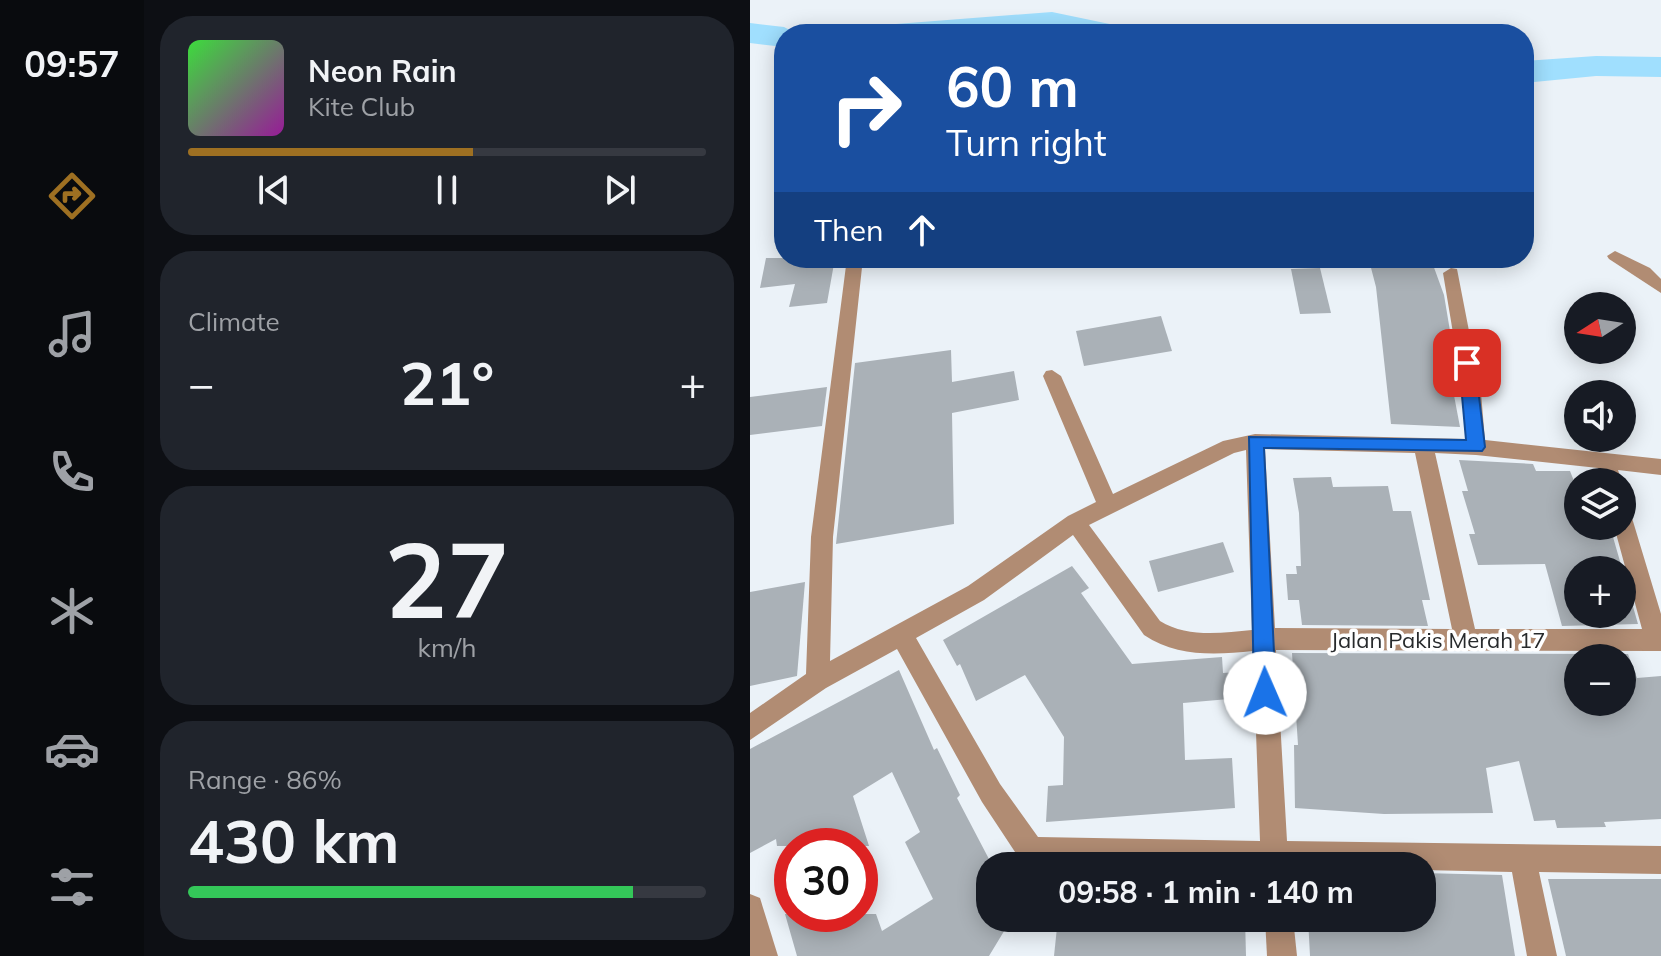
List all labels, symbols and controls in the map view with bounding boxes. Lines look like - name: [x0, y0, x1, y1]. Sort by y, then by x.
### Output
- text: 09:57: [24, 41, 120, 86]
- text: 60 m: [946, 51, 1079, 121]
- text: Neon Rain: [308, 52, 457, 90]
- icon: right: [814, 56, 918, 160]
- text: Kite Club: [308, 90, 415, 123]
- text: Turn right: [946, 120, 1107, 165]
- icon: directions: [44, 168, 100, 224]
- icon: previous: [252, 168, 296, 212]
- icon: pause: [425, 168, 469, 212]
- icon: next: [598, 168, 642, 212]
- icon: ahead: [900, 208, 944, 252]
- text: Then: [814, 211, 884, 249]
- north arrow: [1564, 292, 1636, 364]
- map controls: [1564, 292, 1636, 716]
- text: Climate: [188, 305, 280, 338]
- icon: music: [44, 306, 100, 362]
- pin: [1433, 329, 1501, 397]
- icon: arrive: [1445, 341, 1489, 385]
- text: 21°: [400, 345, 494, 420]
- text: −: [188, 356, 214, 411]
- text: +: [680, 356, 706, 411]
- button: sound: [1564, 380, 1636, 452]
- icon: phone: [44, 444, 100, 500]
- button: layers: [1564, 468, 1636, 540]
- text: 27: [385, 513, 509, 644]
- button: +: [1564, 556, 1636, 628]
- icon: climate: [44, 583, 100, 639]
- street label: Jalan Pakis Merah 17: [1331, 626, 1545, 654]
- text: km/h: [418, 631, 476, 664]
- button: −: [1564, 644, 1636, 716]
- position arrow: [1223, 651, 1307, 735]
- icon: car: [44, 721, 100, 777]
- text: Range · 86%: [188, 763, 342, 796]
- text: 430 km: [188, 803, 400, 878]
- speed limit sign: 30: [774, 828, 878, 932]
- icon: filters: [44, 859, 100, 915]
- text: 09:58 · 1 min · 140 m: [1058, 873, 1354, 911]

